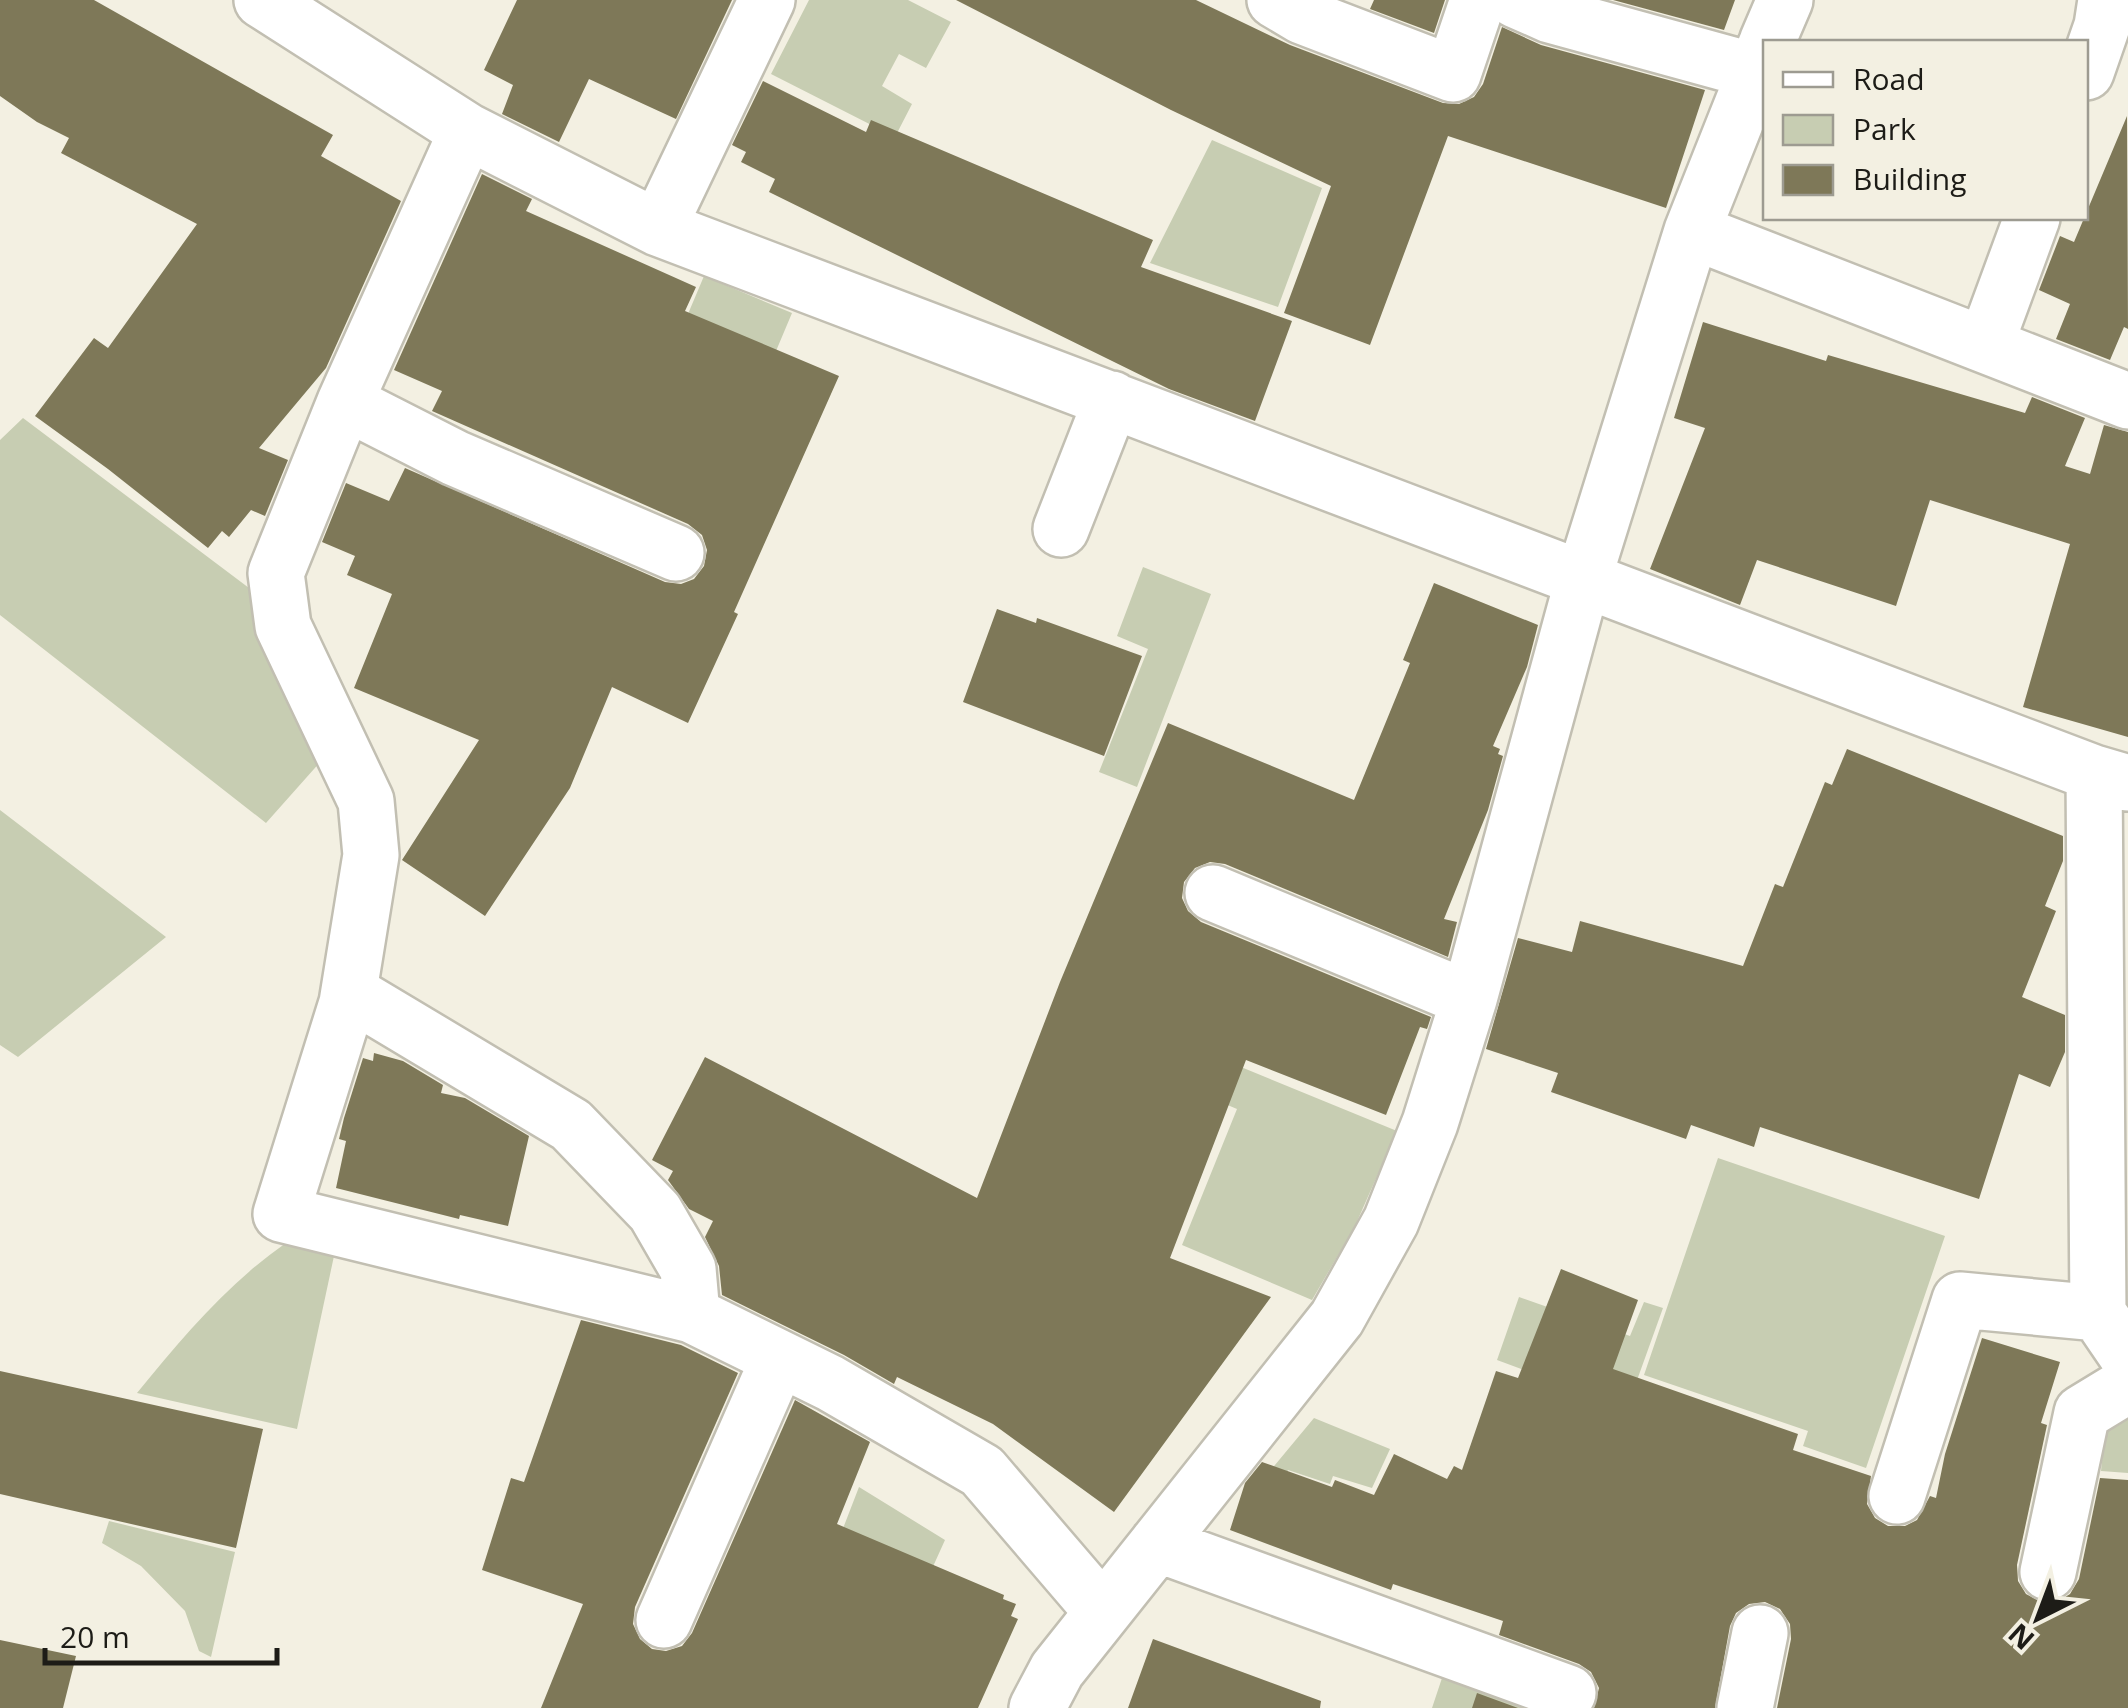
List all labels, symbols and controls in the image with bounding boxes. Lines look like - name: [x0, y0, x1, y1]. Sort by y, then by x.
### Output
- legend: [1763, 40, 2088, 220]
- text: Road: [1853, 58, 1925, 99]
- text: Park: [1853, 108, 1916, 149]
- text: Building: [1853, 158, 1967, 199]
- north arrow: [1988, 1568, 2088, 1668]
- scale bar: [45, 1603, 278, 1665]
- text: 20 m: [60, 1616, 130, 1657]
- text: N: [1999, 1616, 2042, 1659]

